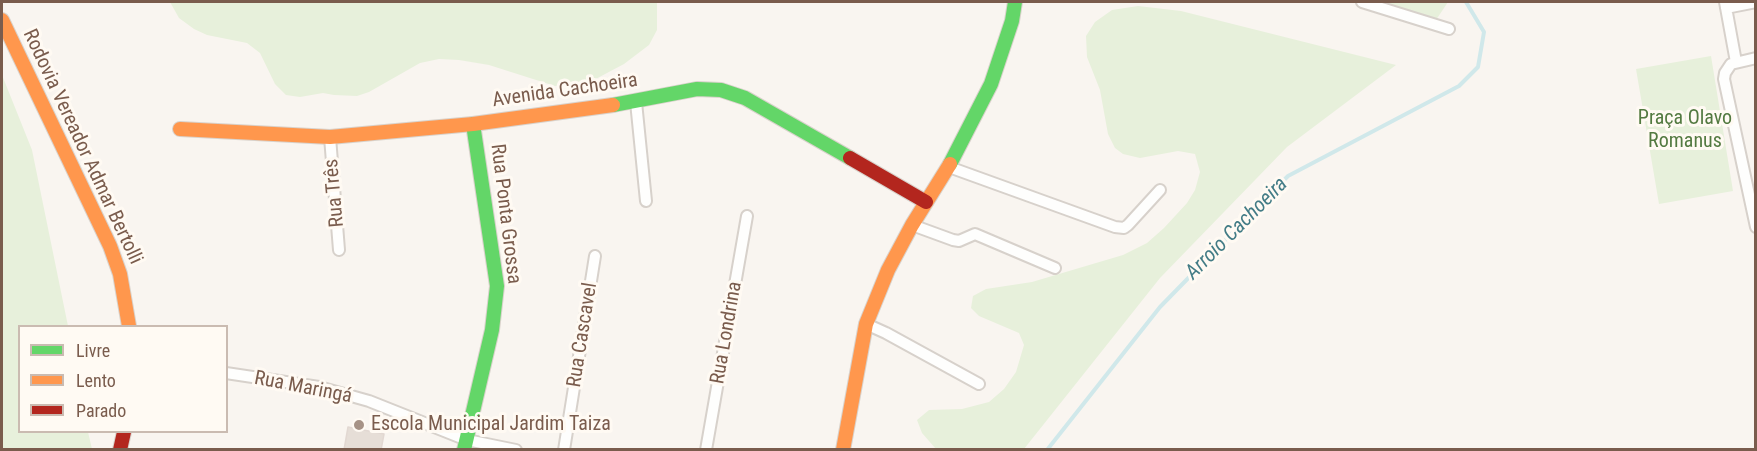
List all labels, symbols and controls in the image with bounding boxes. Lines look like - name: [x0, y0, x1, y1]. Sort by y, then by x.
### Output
- street label: Rodovia Vereador Admar Bertolli: [17, 26, 147, 268]
- street label: Avenida Cachoeira: [491, 69, 639, 113]
- park label: Praça Olavo Romanus: [1638, 107, 1732, 154]
- street label: Rua Ponta Grossa: [485, 143, 525, 285]
- street label: Rua Três: [320, 158, 350, 228]
- water label: Arroio Cachoeira: [1181, 173, 1293, 285]
- street label: Rua Londrina: [706, 280, 748, 386]
- street label: Rua Cascavel: [563, 281, 603, 389]
- legend: [18, 325, 228, 433]
- text: Livre: [76, 340, 110, 361]
- street label: Rua Maringá: [252, 367, 354, 409]
- text: Lento: [76, 370, 116, 391]
- text: Parado: [76, 400, 126, 421]
- place label: Escola Municipal Jardim Taiza: [371, 413, 611, 437]
- marker: Escola Municipal Jardim Taiza: [352, 418, 366, 432]

